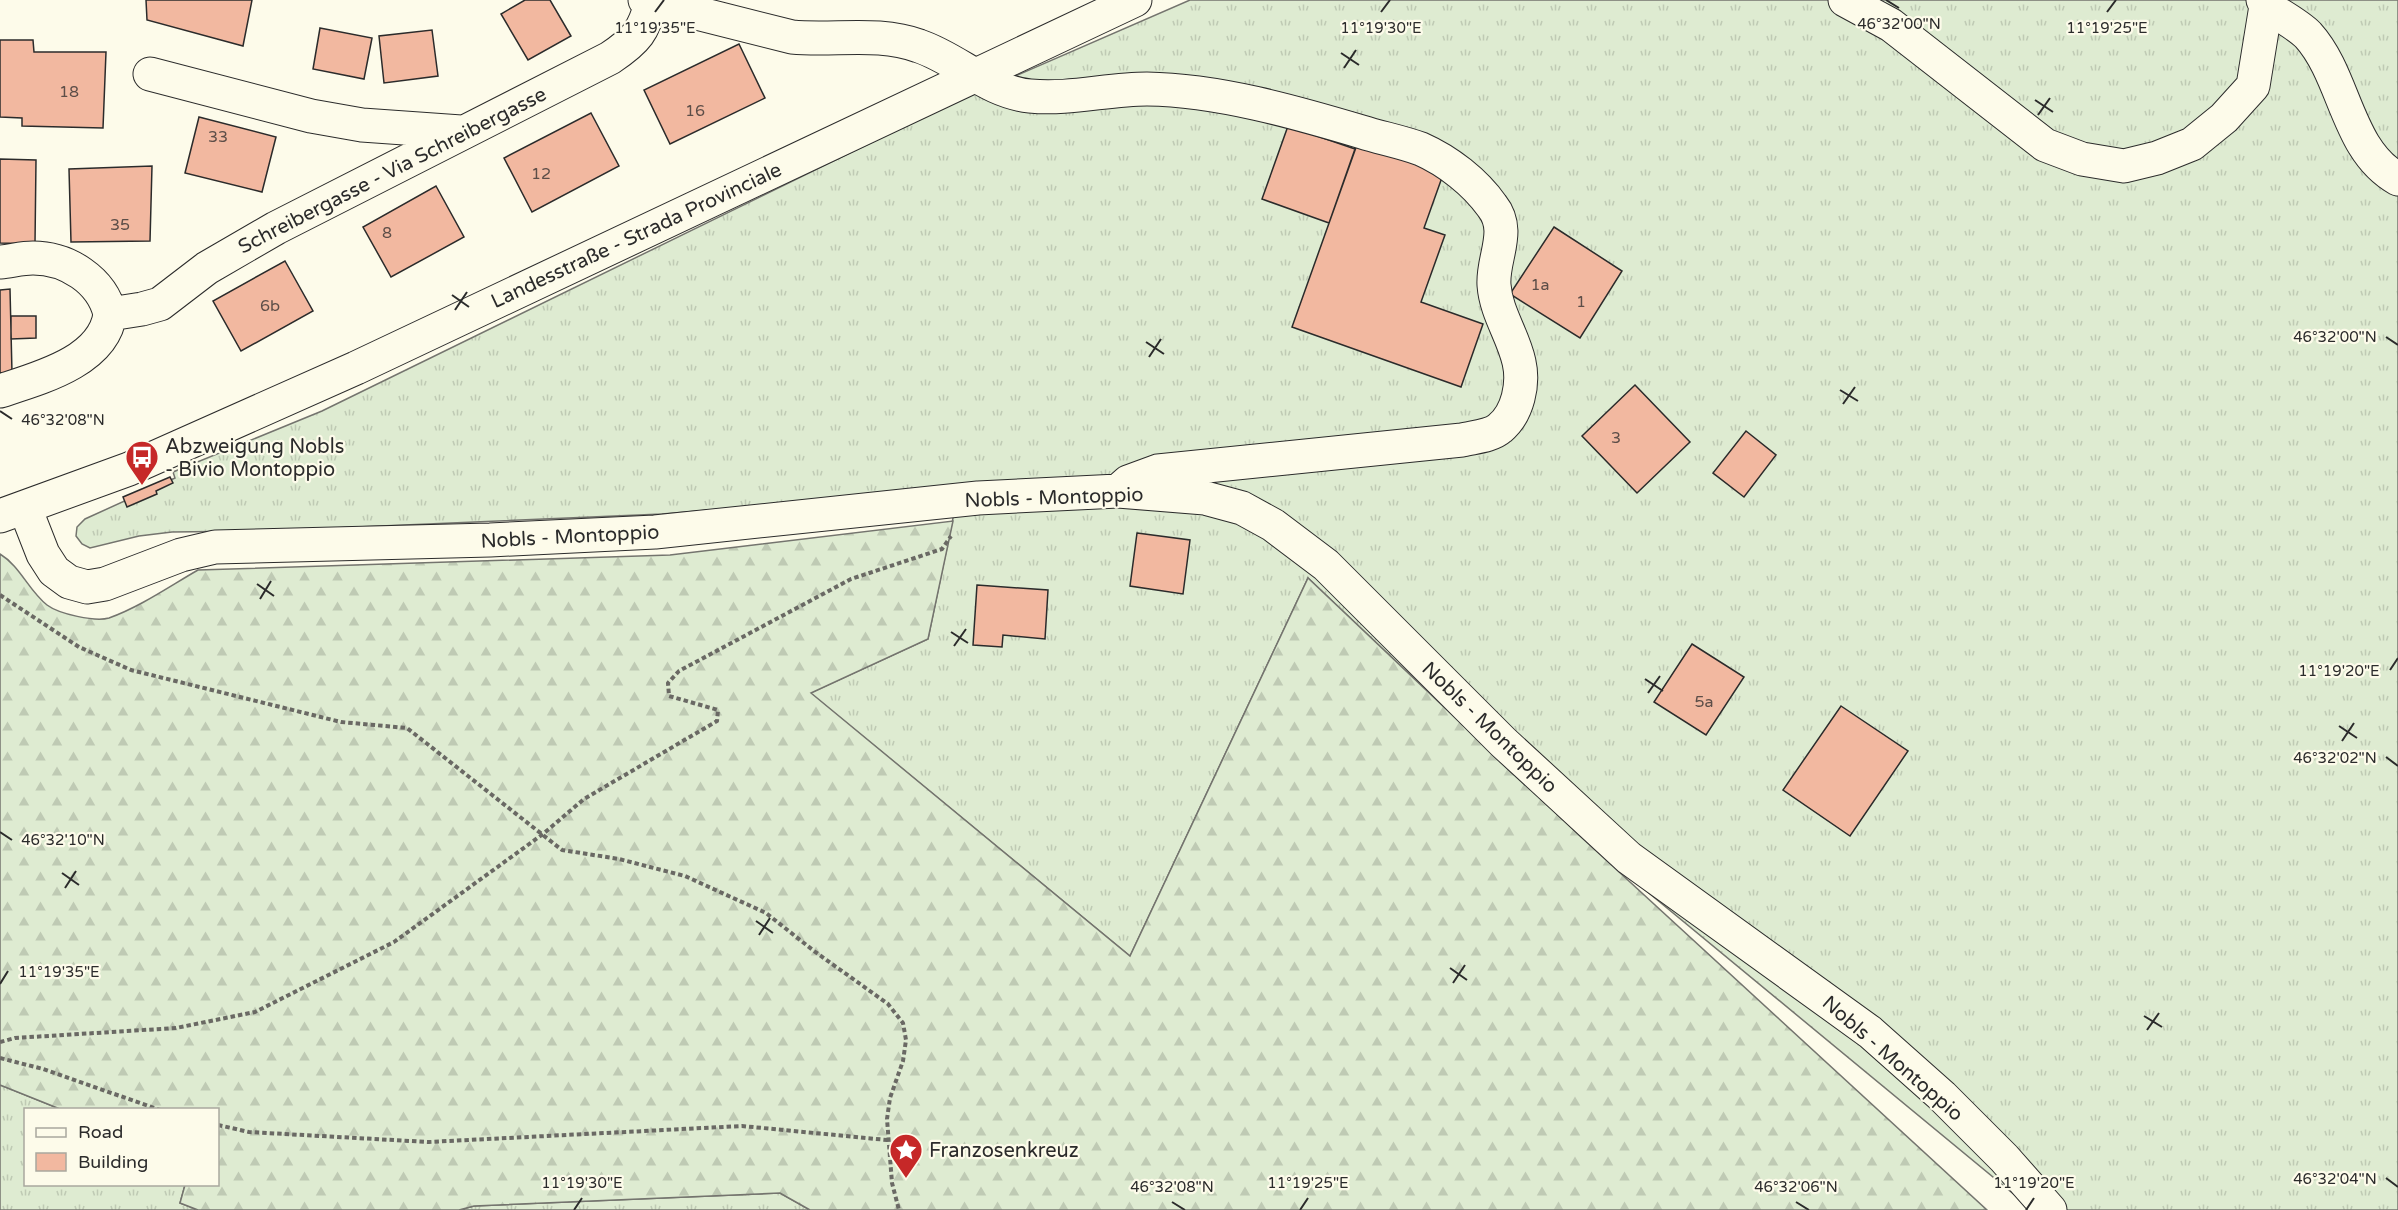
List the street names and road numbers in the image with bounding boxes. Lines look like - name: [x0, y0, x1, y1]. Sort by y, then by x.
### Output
- street label: Schreibergasse - Via Schreibergasse: [234, 82, 551, 259]
- street label: Landesstraße - Strada Provinciale: [487, 158, 785, 314]
- street label: Nobls - Montoppio: [964, 483, 1144, 513]
- street label: Nobls - Montoppio: [480, 520, 660, 554]
- street label: Nobls - Montoppio: [1417, 657, 1562, 798]
- street label: Nobls - Montoppio: [1817, 991, 1968, 1126]

